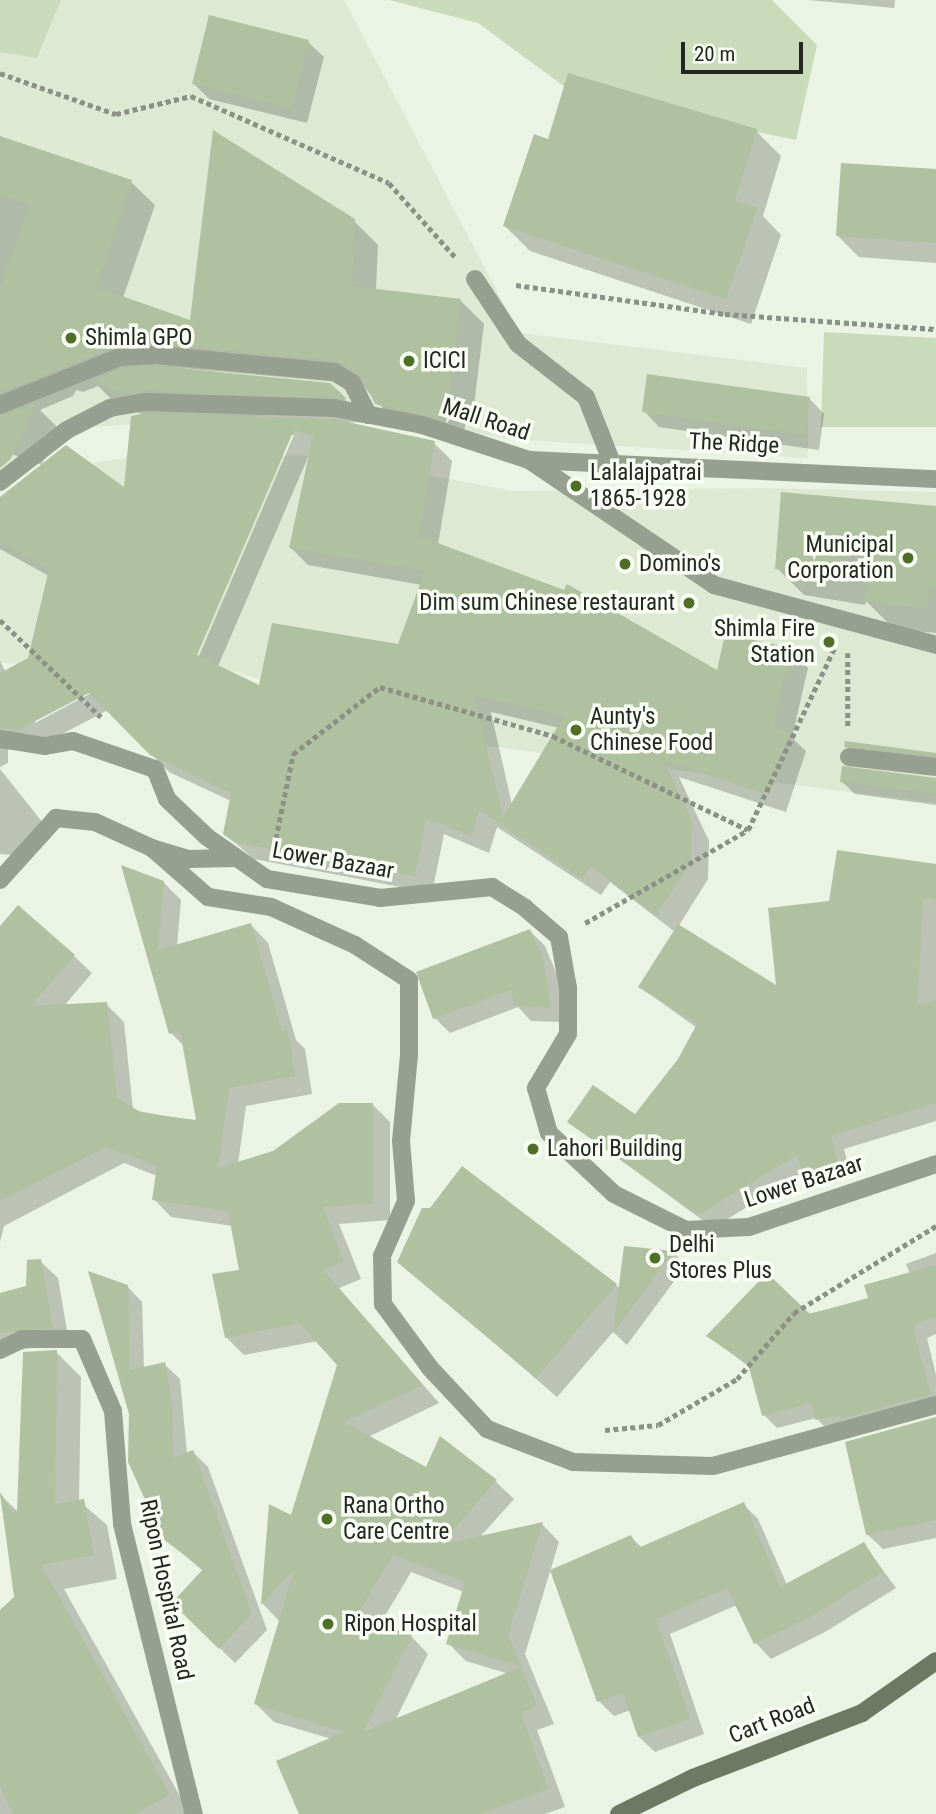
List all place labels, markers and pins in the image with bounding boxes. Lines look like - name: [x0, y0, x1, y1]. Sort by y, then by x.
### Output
- place label: Shimla GPO: [85, 324, 192, 352]
- marker: Shimla GPO: [63, 330, 79, 346]
- place label: ICICI: [423, 347, 466, 375]
- marker: ICICI: [401, 353, 417, 369]
- place label: Lalalajpatrai 1865-1928: [590, 459, 702, 513]
- marker: Lalalajpatrai 1865-1928: [568, 478, 584, 494]
- place label: Municipal Corporation: [787, 531, 894, 585]
- place label: Domino's: [639, 550, 721, 578]
- marker: Municipal Corporation: [900, 550, 916, 566]
- marker: Domino's: [617, 556, 633, 572]
- place label: Dim sum Chinese restaurant: [419, 589, 675, 617]
- marker: Dim sum Chinese restaurant: [681, 595, 697, 611]
- place label: Shimla Fire Station: [714, 615, 815, 669]
- marker: Shimla Fire Station: [821, 634, 837, 650]
- place label: Aunty's Chinese Food: [590, 703, 713, 757]
- marker: Aunty's Chinese Food: [568, 722, 584, 738]
- place label: Lahori Building: [547, 1135, 683, 1163]
- marker: Lahori Building: [525, 1141, 541, 1157]
- place label: Delhi Stores Plus: [669, 1231, 772, 1285]
- marker: Delhi Stores Plus: [647, 1250, 663, 1266]
- place label: Rana Ortho Care Centre: [343, 1492, 449, 1546]
- marker: Rana Ortho Care Centre: [317, 1509, 337, 1529]
- place label: Ripon Hospital: [344, 1610, 477, 1638]
- marker: Ripon Hospital: [318, 1614, 338, 1634]

